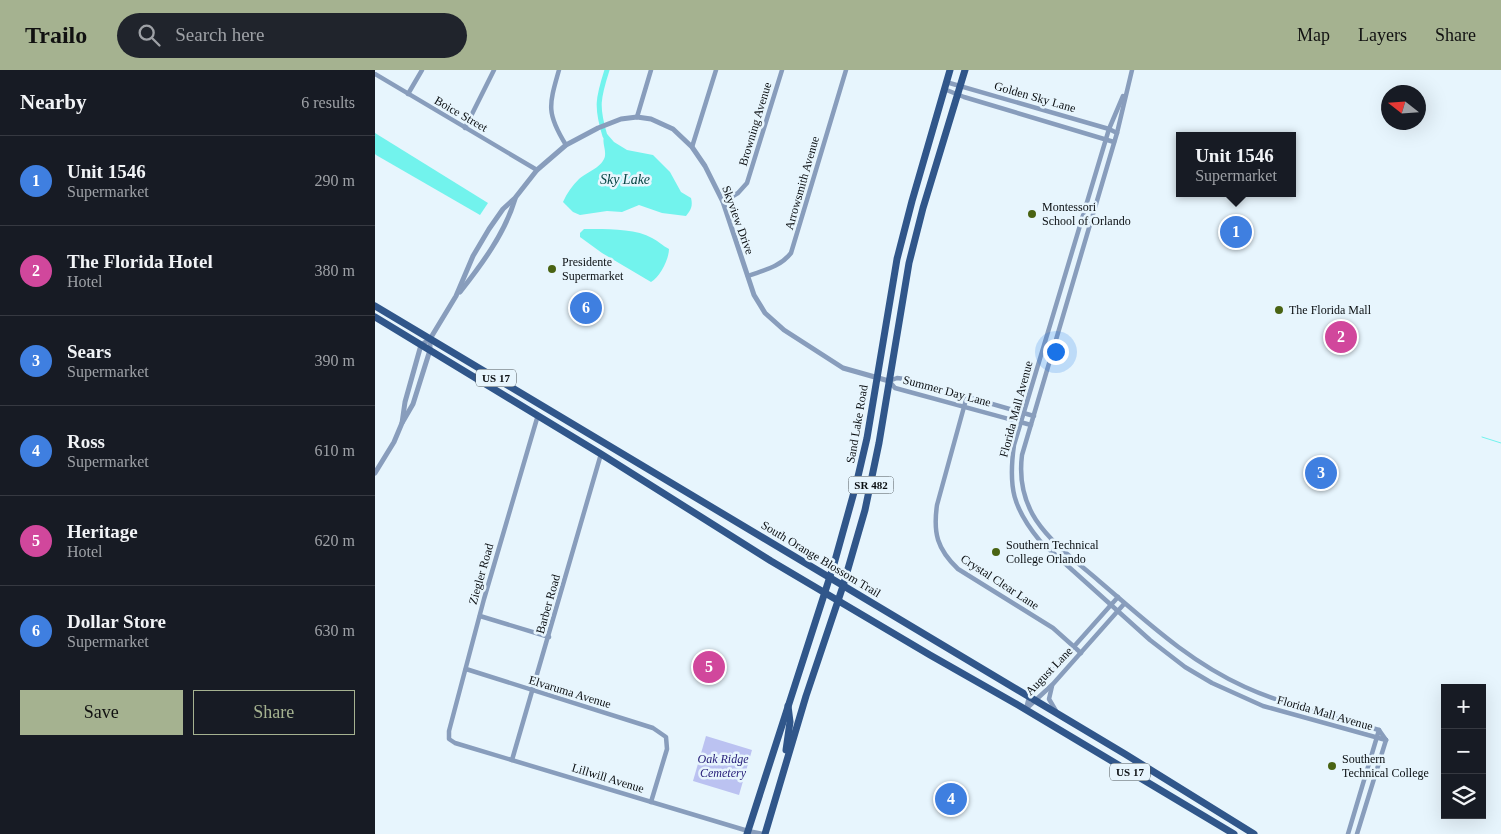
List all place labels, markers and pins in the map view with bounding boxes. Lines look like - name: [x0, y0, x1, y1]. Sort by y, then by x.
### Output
- place label: Montessori School of Orlando: [1042, 200, 1131, 228]
- marker: Montessori School of Orlando: [1026, 208, 1038, 220]
- pin: 1: [1220, 213, 1252, 251]
- place label: Presidente Supermarket: [562, 255, 624, 283]
- marker: Presidente Supermarket: [546, 263, 558, 275]
- pin: 6: [570, 289, 602, 327]
- place label: The Florida Mall: [1289, 303, 1372, 317]
- marker: The Florida Mall: [1273, 304, 1285, 316]
- pin: 2: [1325, 318, 1357, 356]
- pin: 3: [1305, 454, 1337, 492]
- place label: Southern Technical College Orlando: [1006, 538, 1099, 566]
- marker: Southern Technical College Orlando: [990, 546, 1002, 558]
- pin: 5: [693, 648, 725, 686]
- place label: Southern Technical College: [1342, 752, 1429, 780]
- marker: Southern Technical College: [1326, 760, 1338, 772]
- pin: 4: [935, 780, 967, 818]

